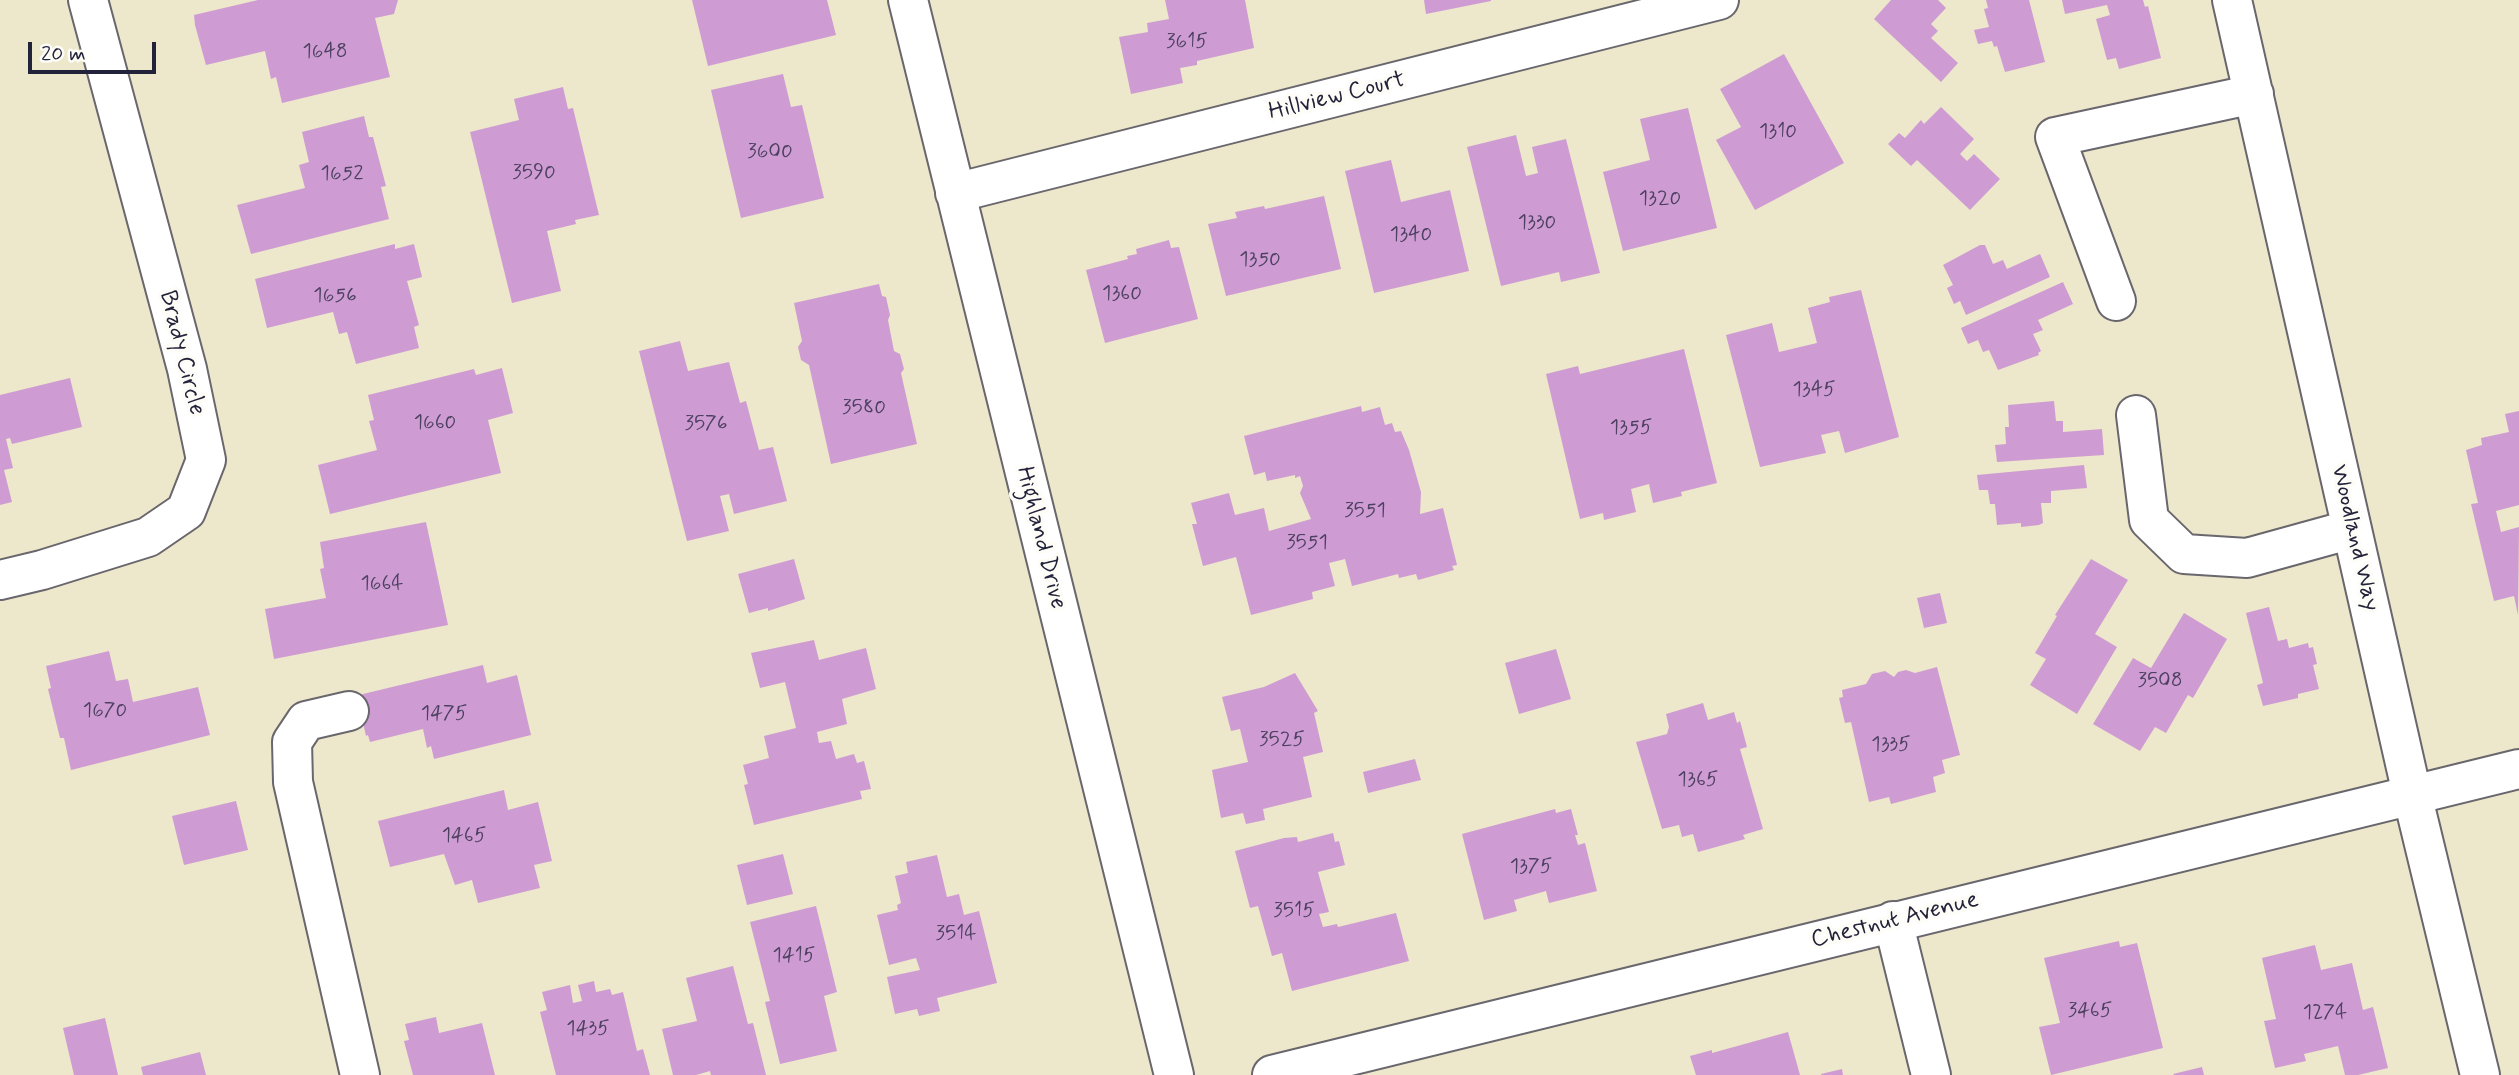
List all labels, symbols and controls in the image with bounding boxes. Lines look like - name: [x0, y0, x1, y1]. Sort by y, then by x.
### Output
- scale bar: [32, 28, 159, 72]
- house number: 3615: [1166, 30, 1208, 56]
- text: 20 m: [41, 40, 86, 68]
- house number: 1648: [302, 40, 348, 66]
- street label: Hillview Court: [1266, 66, 1408, 128]
- house number: 1310: [1759, 120, 1797, 146]
- house number: 3600: [747, 140, 793, 166]
- house number: 3590: [512, 161, 556, 187]
- house number: 1652: [321, 162, 363, 188]
- house number: 1320: [1639, 187, 1681, 213]
- house number: 1330: [1518, 211, 1556, 237]
- house number: 1340: [1390, 223, 1432, 249]
- house number: 1350: [1239, 248, 1281, 274]
- house number: 1360: [1102, 282, 1142, 308]
- house number: 1656: [313, 284, 357, 310]
- street label: Brady Circle: [152, 288, 210, 418]
- house number: 1345: [1792, 378, 1836, 404]
- house number: 3580: [842, 396, 886, 422]
- house number: 1660: [414, 411, 456, 437]
- house number: 3576: [684, 412, 728, 438]
- house number: 1355: [1610, 416, 1652, 442]
- street label: Woodland Way: [2323, 462, 2385, 614]
- street label: Highland Drive: [1008, 464, 1072, 612]
- house number: 3551: [1344, 499, 1386, 525]
- house number: 3551: [1286, 531, 1328, 557]
- house number: 1664: [360, 572, 404, 598]
- house number: 3508: [2137, 669, 2183, 695]
- house number: 1670: [83, 699, 127, 725]
- house number: 1475: [421, 702, 467, 728]
- house number: 3525: [1259, 728, 1305, 754]
- house number: 1335: [1871, 733, 1911, 759]
- house number: 1365: [1678, 768, 1718, 794]
- house number: 1465: [442, 824, 486, 850]
- house number: 1375: [1510, 855, 1552, 881]
- street label: Chestnut Avenue: [1808, 886, 1982, 956]
- house number: 3515: [1273, 899, 1315, 925]
- house number: 3514: [935, 922, 977, 948]
- house number: 1415: [773, 944, 815, 970]
- house number: 3465: [2068, 999, 2112, 1025]
- house number: 1274: [2303, 1001, 2347, 1027]
- house number: 1435: [566, 1017, 610, 1043]

